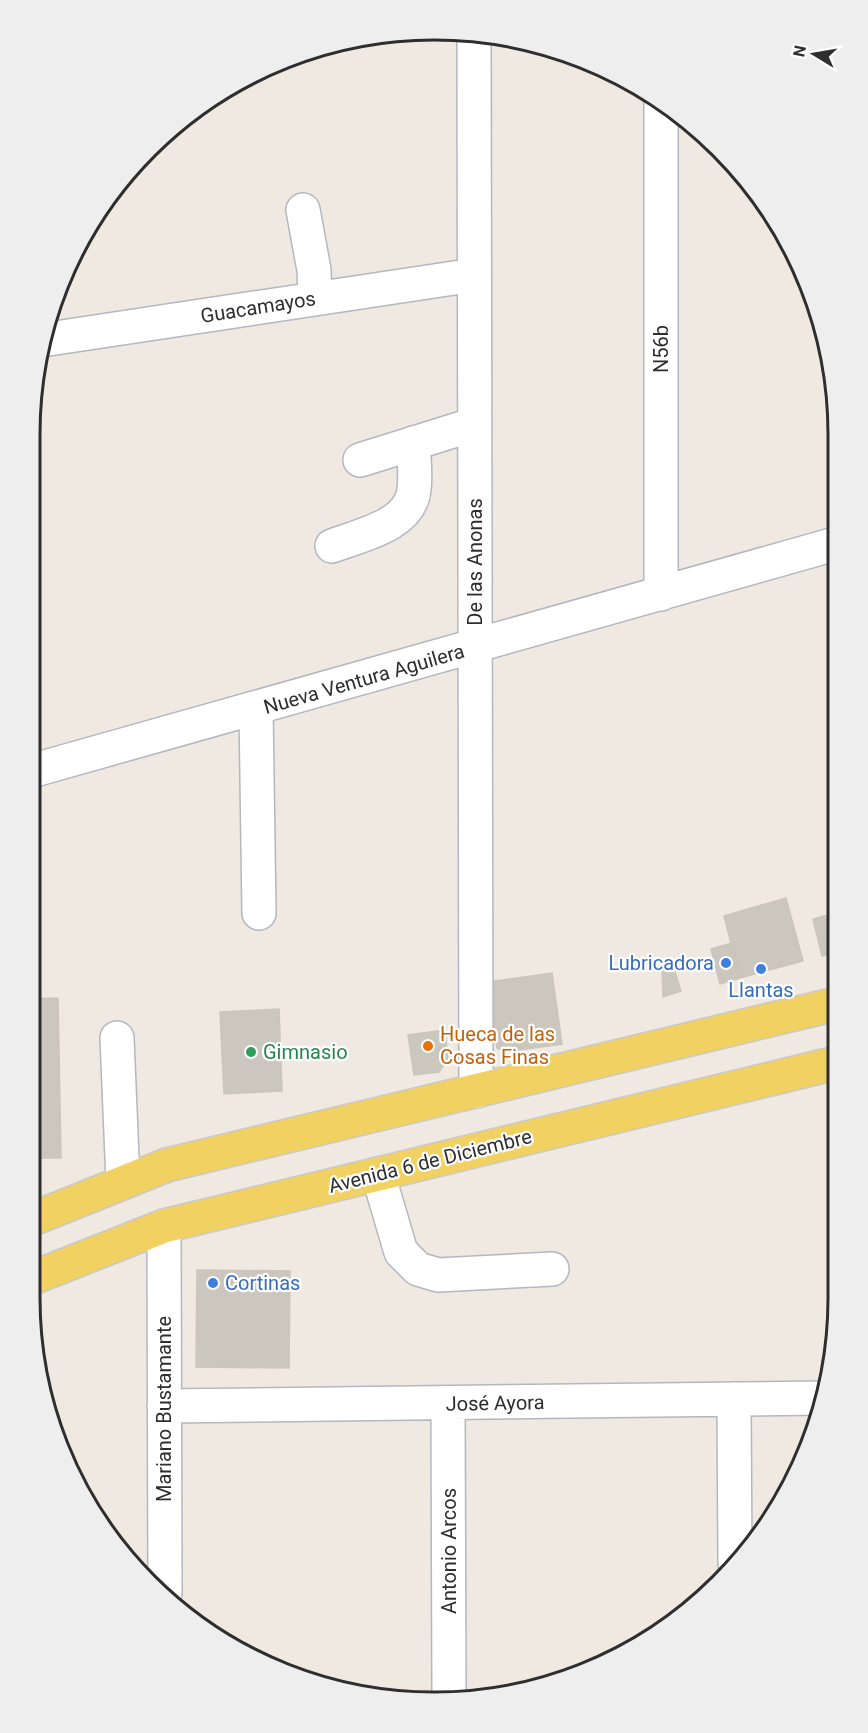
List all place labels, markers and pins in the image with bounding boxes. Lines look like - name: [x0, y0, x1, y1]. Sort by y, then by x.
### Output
- place label: Lubricadora: [608, 951, 714, 975]
- marker: Lubricadora: [719, 956, 733, 970]
- marker: Llantas: [754, 962, 768, 976]
- place label: Llantas: [728, 978, 794, 1002]
- place label: Hueca de las Cosas Finas: [440, 1022, 555, 1069]
- marker: Hueca de las Cosas Finas: [421, 1039, 435, 1053]
- place label: Gimnasio: [263, 1040, 348, 1064]
- marker: Gimnasio: [244, 1045, 258, 1059]
- place label: Cortinas: [225, 1271, 300, 1295]
- marker: Cortinas: [206, 1276, 220, 1290]

